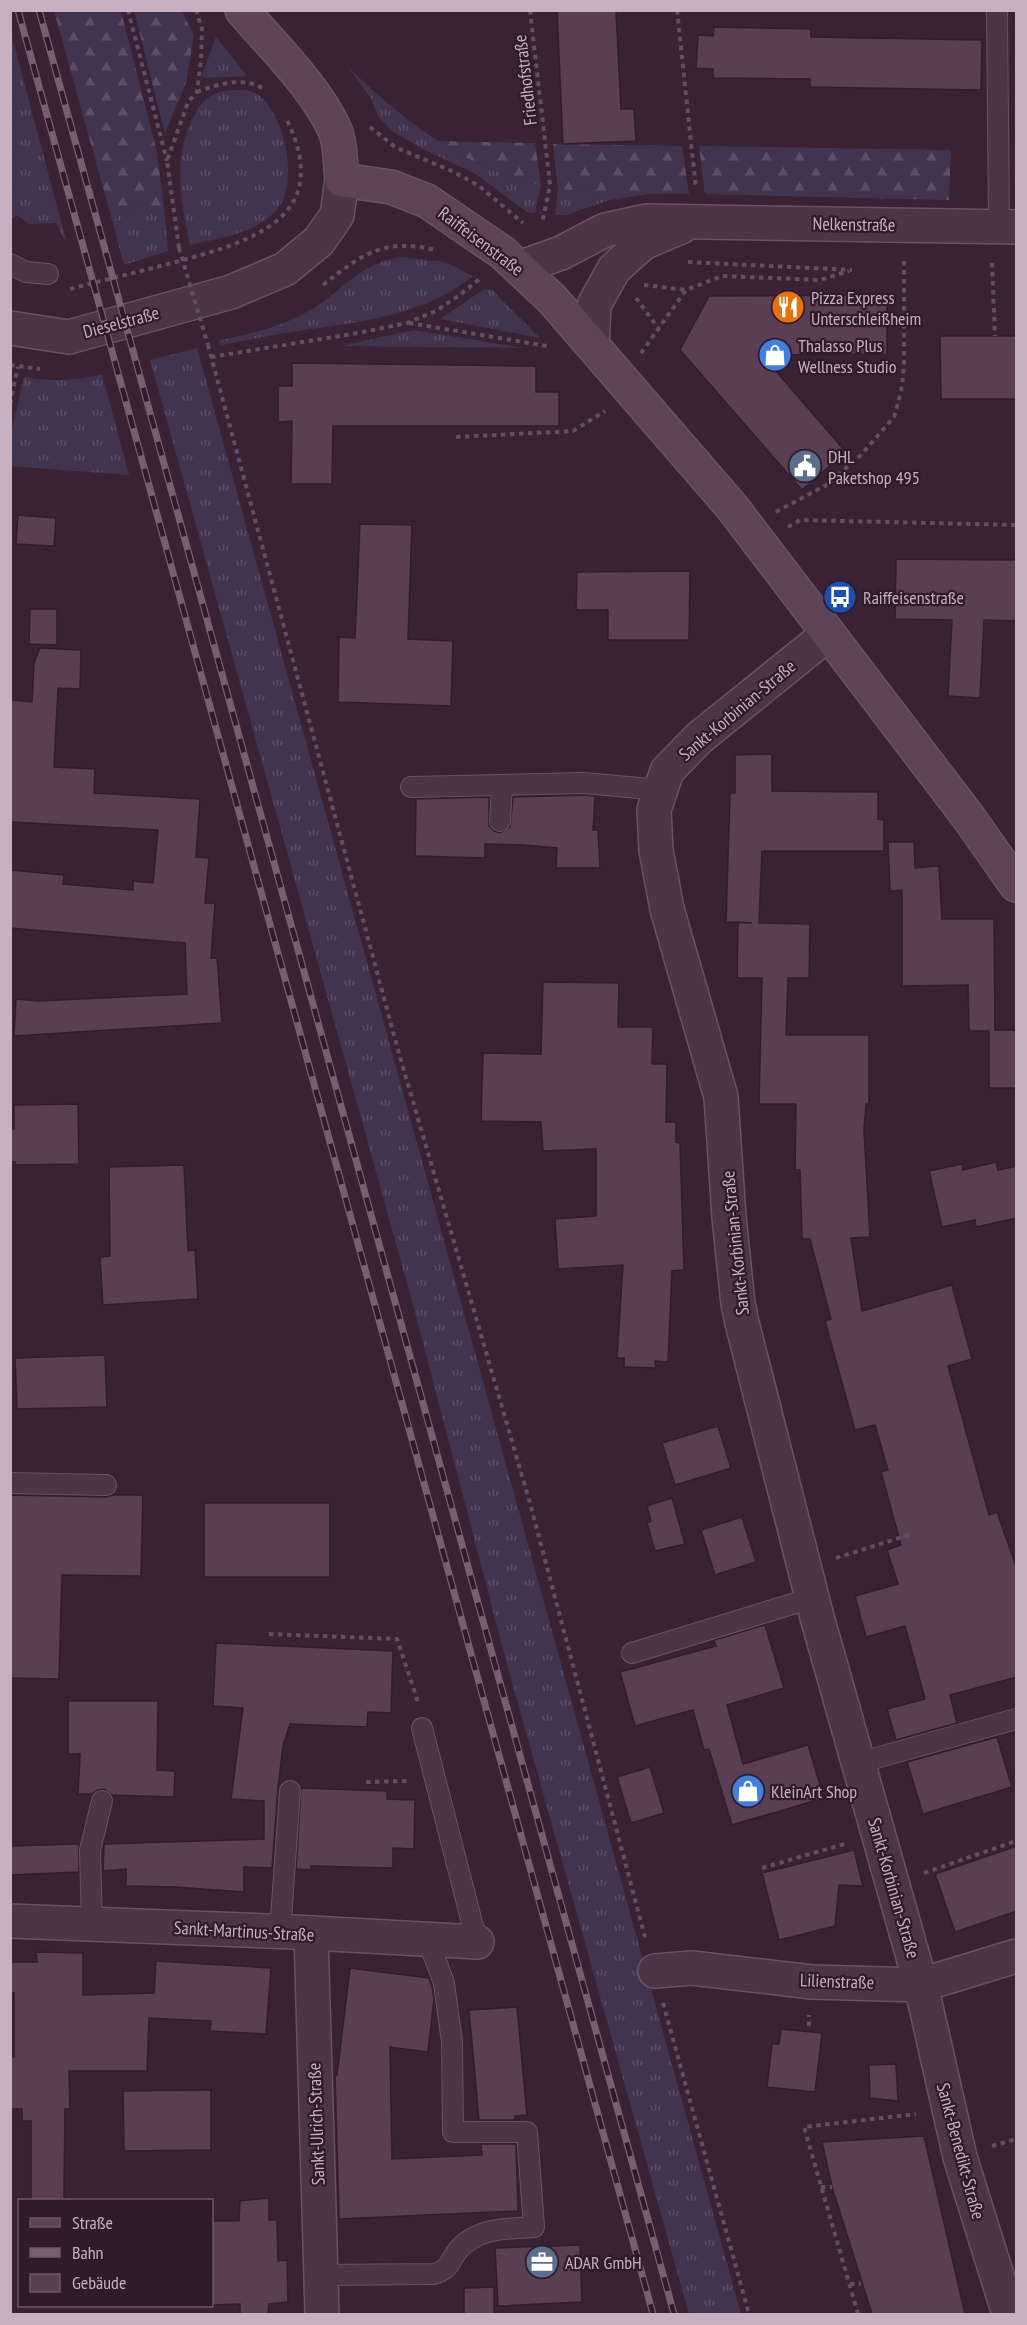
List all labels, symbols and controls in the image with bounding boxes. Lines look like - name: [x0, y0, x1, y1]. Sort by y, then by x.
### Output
- street label: Friedhofstraße: [508, 33, 542, 127]
- street label: Raiffeisenstraße: [434, 201, 528, 281]
- street label: Nelkenstraße: [812, 212, 896, 236]
- place label: Pizza Express Unterschleißheim: [811, 286, 921, 330]
- restaurant icon: Pizza Express Unterschleißheim: [770, 289, 806, 325]
- street label: Dieselstraße: [80, 301, 162, 343]
- place label: Thalasso Plus Wellness Studio: [798, 334, 897, 378]
- shop icon: Thalasso Plus Wellness Studio: [757, 337, 793, 373]
- place label: DHL Paketshop 495: [828, 445, 920, 489]
- public building icon: DHL Paketshop 495: [787, 448, 823, 484]
- bus stop icon: Raiffeisenstraße: [822, 579, 858, 615]
- place label: Raiffeisenstraße: [863, 586, 964, 609]
- street label: Sankt-Korbinian-Straße: [674, 654, 800, 766]
- street label: Sankt-Korbinian-Straße: [716, 1170, 754, 1316]
- shop icon: KleinArt Shop: [730, 1773, 766, 1809]
- place label: KleinArt Shop: [771, 1780, 857, 1803]
- street label: Sankt-Korbinian-Straße: [863, 1815, 925, 1961]
- street label: Sankt-Martinus-Straße: [173, 1916, 315, 1946]
- street label: Lilienstraße: [800, 1968, 874, 1994]
- street label: Sankt-Ulrich-Straße: [302, 2062, 330, 2186]
- street label: Sankt-Benedikt-Straße: [932, 2080, 990, 2222]
- legend: [18, 2199, 213, 2307]
- text: Straße: [72, 2211, 113, 2234]
- text: Bahn: [72, 2241, 104, 2264]
- office icon: ADAR GmbH: [524, 2244, 560, 2280]
- place label: ADAR GmbH: [565, 2251, 642, 2274]
- text: Gebäude: [72, 2271, 126, 2294]

